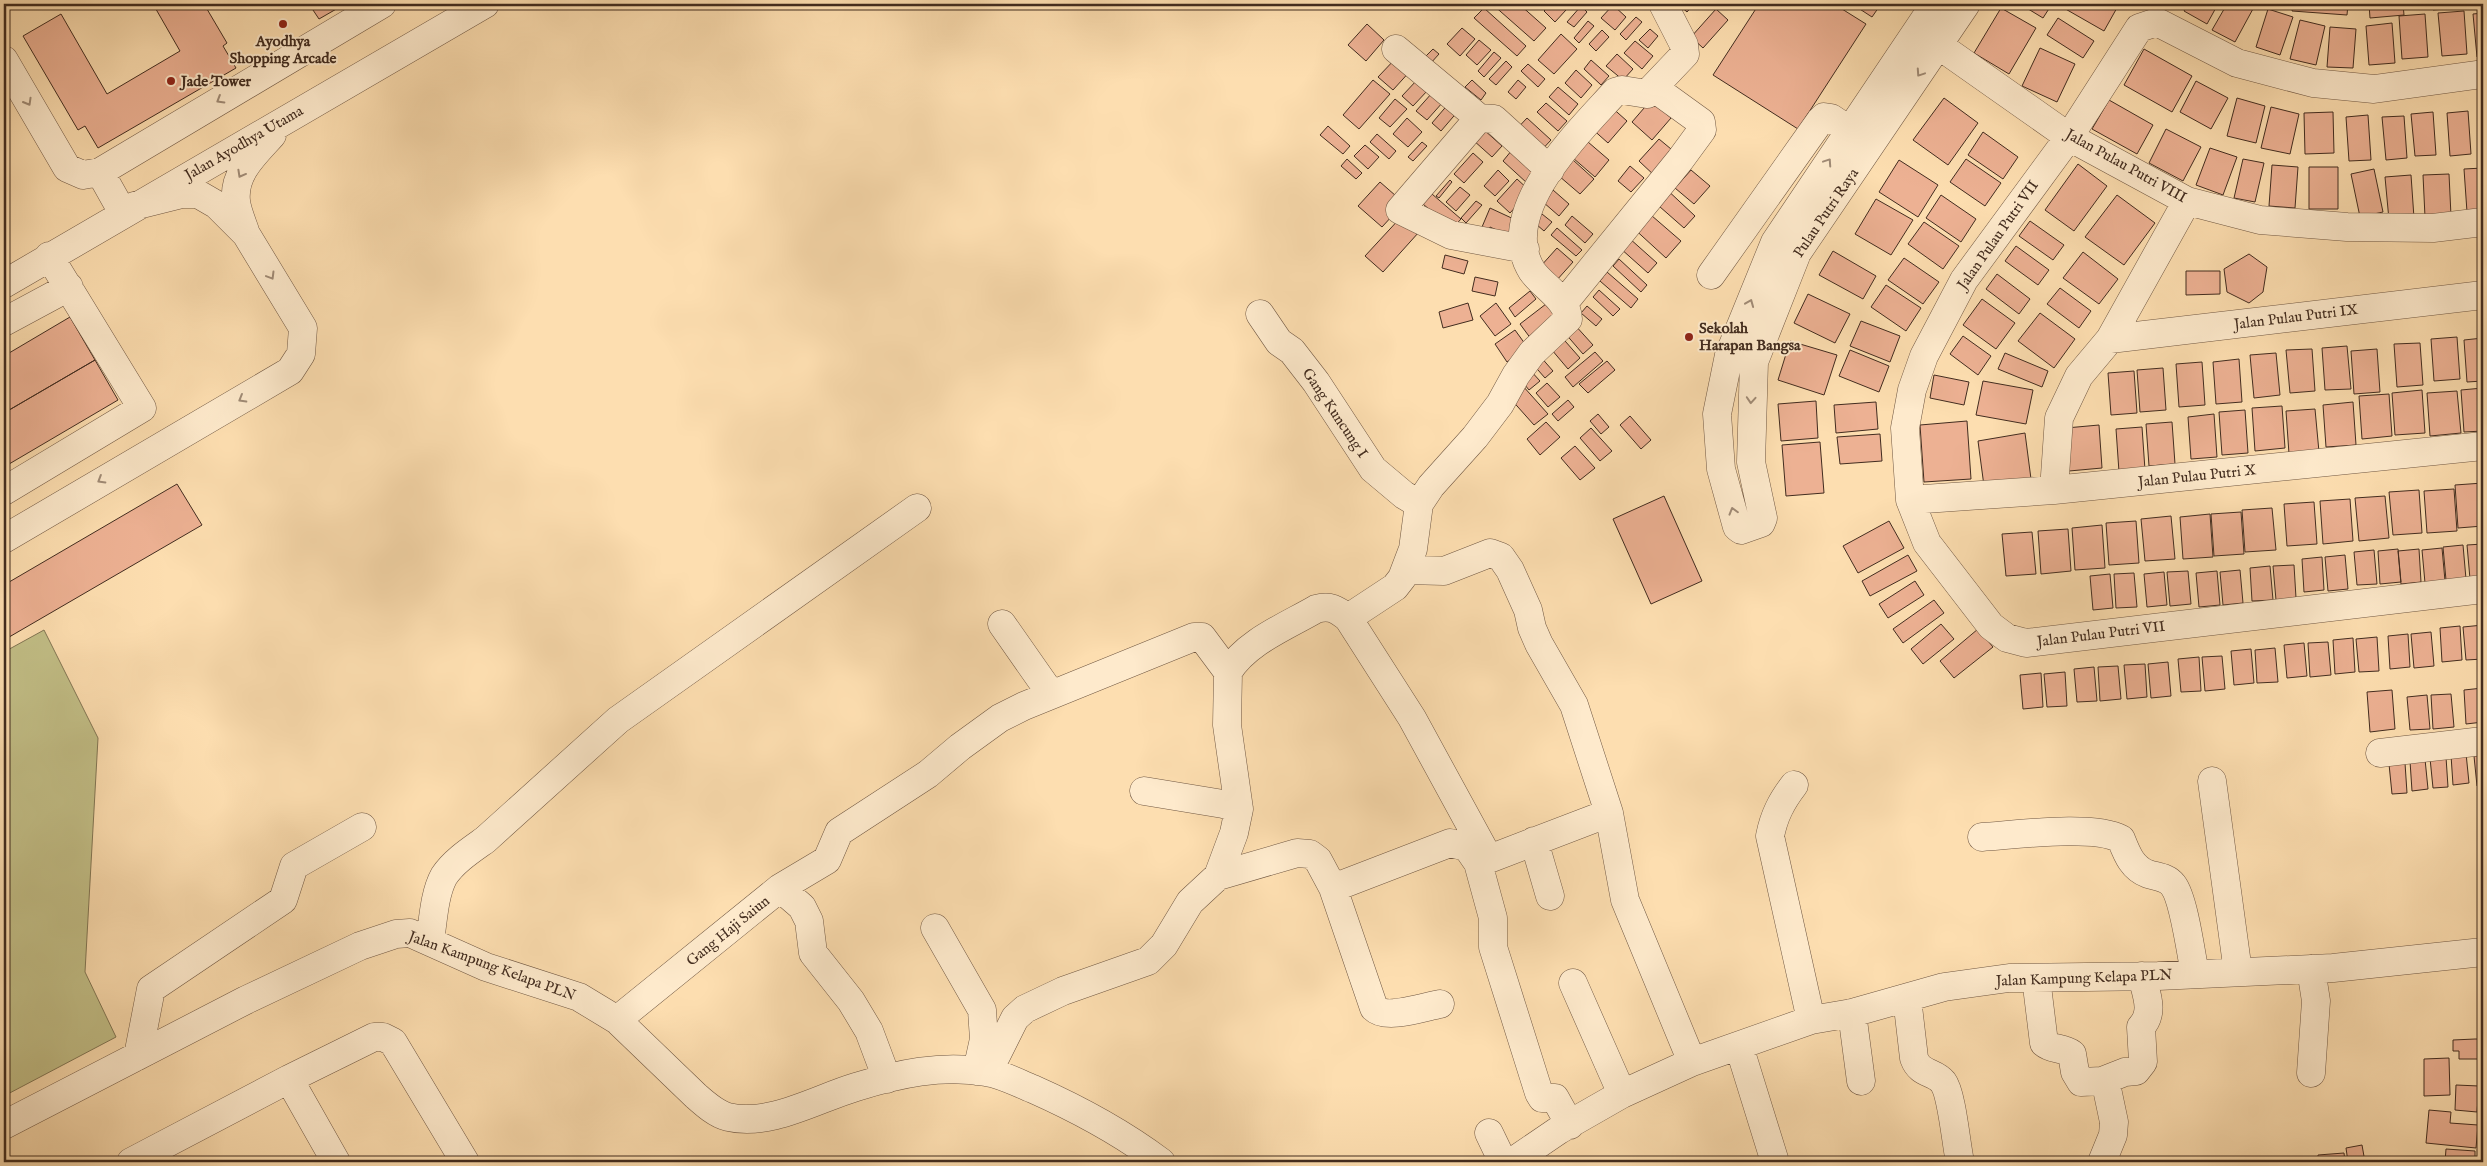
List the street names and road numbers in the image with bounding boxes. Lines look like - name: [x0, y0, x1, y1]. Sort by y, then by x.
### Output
- street label: Jalan Ayodhya Utama: [180, 101, 307, 186]
- street label: Jalan Pulau Putri VIII: [2060, 124, 2190, 207]
- street label: Pulau Putri Raya: [1789, 164, 1863, 261]
- street label: Jalan Pulau Putri VII: [1952, 176, 2043, 295]
- street label: Jalan Pulau Putri IX: [2231, 300, 2359, 334]
- street label: Gang Kuncung I: [1298, 364, 1372, 462]
- street label: Jalan Pulau Putri X: [2135, 460, 2257, 492]
- street label: Jalan Pulau Putri VII: [2034, 617, 2167, 652]
- street label: Gang Haji Saiun: [682, 892, 774, 970]
- street label: Jalan Kampung Kelapa PLN: [404, 926, 578, 1005]
- street label: Jalan Kampung Kelapa PLN: [1993, 965, 2173, 991]

